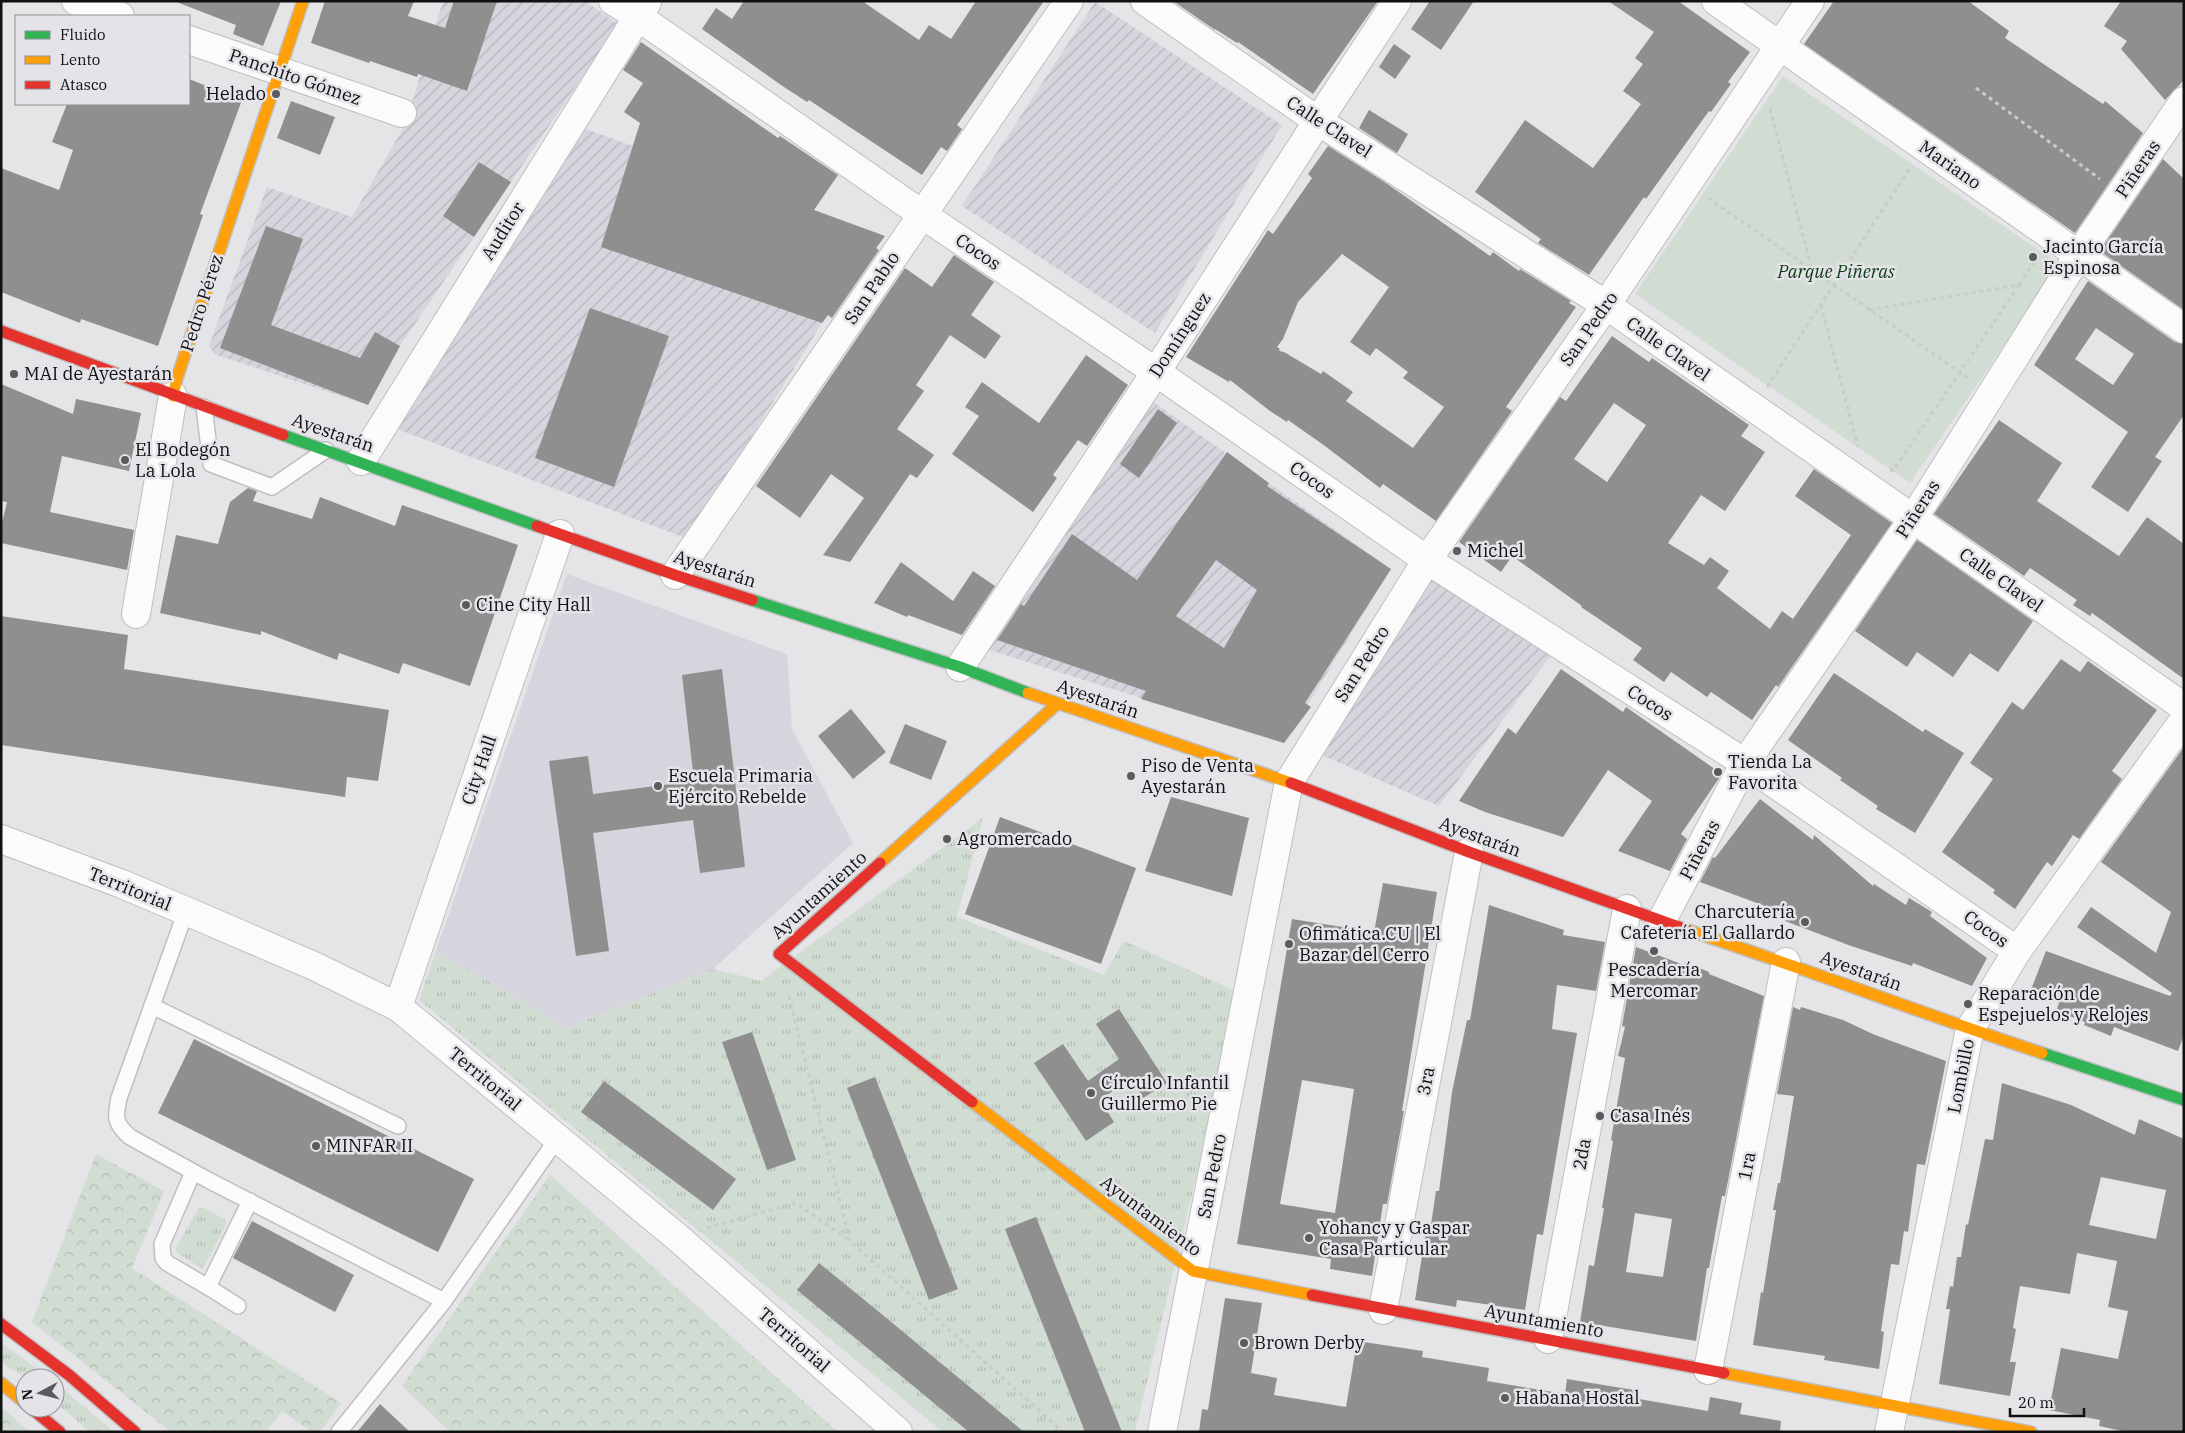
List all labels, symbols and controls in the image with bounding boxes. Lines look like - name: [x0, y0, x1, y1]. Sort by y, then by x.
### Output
- legend: [15, 15, 190, 105]
- text: Fluido: [60, 25, 105, 44]
- street label: Panchito Gómez: [226, 43, 364, 110]
- text: Lento: [60, 50, 100, 69]
- text: Atasco: [60, 75, 107, 94]
- place label: Helado: [206, 82, 266, 105]
- marker: Helado: [270, 88, 282, 100]
- street label: Calle Clavel: [1282, 90, 1376, 163]
- street label: Mariano: [1915, 135, 1986, 194]
- street label: Piñeras: [2110, 135, 2165, 202]
- street label: Auditor: [476, 197, 529, 264]
- street label: Cocos: [951, 228, 1005, 275]
- place label: Jacinto García Espinosa: [2043, 235, 2164, 279]
- street label: San Pablo: [839, 247, 904, 329]
- street label: Pedro Pérez: [175, 251, 228, 355]
- marker: Jacinto García Espinosa: [2027, 251, 2039, 263]
- park label: Parque Piñeras: [1776, 260, 1895, 283]
- street label: San Pedro: [1555, 287, 1623, 370]
- street label: Domínguez: [1144, 288, 1216, 382]
- street label: Calle Clavel: [1622, 311, 1715, 386]
- place label: MAI de Ayestarán: [24, 362, 173, 385]
- marker: MAI de Ayestarán: [8, 368, 20, 380]
- street label: Ayestarán: [289, 408, 377, 457]
- place label: El Bodegón La Lola: [135, 438, 230, 482]
- marker: El Bodegón La Lola: [119, 454, 131, 466]
- street label: Cocos: [1285, 456, 1339, 503]
- street label: Piñeras: [1890, 475, 1945, 542]
- place label: Michel: [1467, 539, 1524, 562]
- street label: Calle Clavel: [1955, 542, 2048, 617]
- street label: Ayestarán: [671, 544, 759, 593]
- marker: Michel: [1451, 545, 1463, 557]
- place label: Cine City Hall: [476, 593, 591, 616]
- marker: Cine City Hall: [460, 599, 472, 611]
- street label: San Pedro: [1329, 621, 1394, 706]
- street label: Ayestarán: [1054, 674, 1142, 723]
- street label: Cocos: [1623, 679, 1677, 726]
- street label: City Hall: [456, 732, 501, 808]
- place label: Tienda La Favorita: [1728, 750, 1812, 794]
- place label: Piso de Venta Ayestarán: [1141, 754, 1254, 798]
- place label: Escuela Primaria Ejército Rebelde: [668, 764, 813, 808]
- marker: Tienda La Favorita: [1712, 766, 1724, 778]
- marker: Piso de Venta Ayestarán: [1125, 770, 1137, 782]
- marker: Escuela Primaria Ejército Rebelde: [652, 780, 664, 792]
- street label: Ayestarán: [1436, 811, 1524, 862]
- street label: Piñeras: [1674, 816, 1725, 884]
- place label: Agromercado: [957, 827, 1072, 850]
- marker: Agromercado: [941, 833, 953, 845]
- street label: Ayuntamiento: [766, 846, 871, 944]
- street label: Territorial: [85, 861, 175, 916]
- place label: Charcutería Cafetería El Gallardo: [1621, 900, 1795, 944]
- street label: Cocos: [1959, 905, 2013, 952]
- marker: Charcutería Cafetería El Gallardo: [1799, 916, 1811, 928]
- place label: Ofimática.CU | El Bazar del Cerro: [1299, 922, 1441, 966]
- marker: Ofimática.CU | El Bazar del Cerro: [1283, 938, 1295, 950]
- marker: Pescadería Mercomar: [1648, 945, 1660, 957]
- street label: Ayestarán: [1817, 945, 1905, 996]
- place label: Pescadería Mercomar: [1608, 958, 1700, 1002]
- place label: Reparación de Espejuelos y Relojes: [1978, 982, 2149, 1026]
- marker: Reparación de Espejuelos y Relojes: [1962, 998, 1974, 1010]
- street label: Lombillo: [1942, 1037, 1979, 1115]
- street label: Territorial: [444, 1042, 526, 1116]
- street label: 3ra: [1411, 1065, 1440, 1097]
- place label: Círculo Infantil Guillermo Pie: [1101, 1071, 1229, 1115]
- marker: Círculo Infantil Guillermo Pie: [1085, 1087, 1097, 1099]
- place label: Casa Inés: [1610, 1104, 1690, 1127]
- marker: Casa Inés: [1594, 1110, 1606, 1122]
- street label: San Pedro: [1192, 1132, 1231, 1220]
- place label: MINFAR II: [326, 1134, 413, 1157]
- street label: 2da: [1567, 1136, 1596, 1171]
- marker: MINFAR II: [310, 1140, 322, 1152]
- street label: 1ra: [1732, 1150, 1761, 1182]
- street label: Ayuntamiento: [1096, 1170, 1207, 1261]
- place label: Yohancy y Gaspar Casa Particular: [1319, 1216, 1470, 1260]
- marker: Yohancy y Gaspar Casa Particular: [1303, 1232, 1315, 1244]
- street label: Ayuntamiento: [1483, 1299, 1606, 1342]
- street label: Territorial: [754, 1302, 835, 1377]
- place label: Brown Derby: [1254, 1331, 1365, 1354]
- marker: Brown Derby: [1238, 1337, 1250, 1349]
- north arrow: [15, 1368, 65, 1418]
- place label: Habana Hostal: [1515, 1386, 1640, 1409]
- scale bar: [2010, 1386, 2084, 1418]
- text: N: [17, 1388, 37, 1401]
- marker: Habana Hostal: [1499, 1392, 1511, 1404]
- text: 20 m: [2018, 1393, 2054, 1412]

